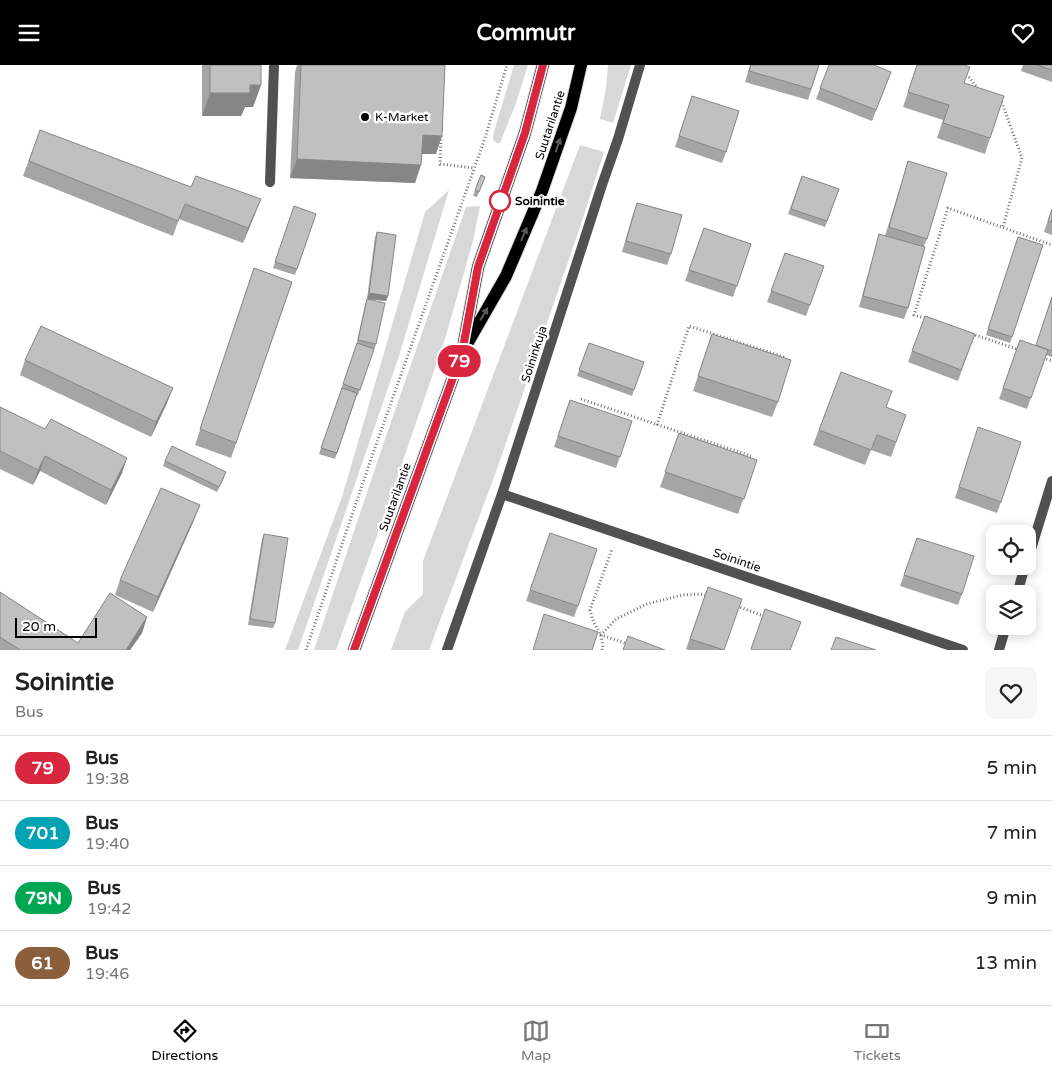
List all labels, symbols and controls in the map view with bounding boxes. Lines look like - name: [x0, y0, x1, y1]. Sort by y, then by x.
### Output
- icon: menu: [15, 19, 43, 47]
- icon: heart: [1009, 19, 1037, 47]
- text: Commutr: [477, 20, 575, 46]
- street label: Suutarilantie: [532, 88, 568, 161]
- place label: K-Market: [375, 110, 429, 124]
- marker: K-Market: [359, 111, 371, 123]
- one-way arrow: [555, 138, 562, 153]
- marker: Soinintie: [489, 190, 511, 212]
- place label: Soinintie: [515, 194, 565, 208]
- one-way arrow: [520, 226, 528, 241]
- one-way arrow: [480, 308, 489, 321]
- street label: Soininkuja: [518, 324, 550, 384]
- line badge: 79: [436, 345, 482, 377]
- text: 79: [448, 350, 470, 372]
- street label: Suutarilantie: [376, 461, 414, 533]
- map controls: [986, 525, 1036, 635]
- button: locate: [986, 525, 1036, 575]
- street label: Soinintie: [711, 545, 763, 575]
- button: layers: [986, 585, 1036, 635]
- scale bar: [15, 615, 98, 638]
- text: 20 m: [22, 618, 56, 635]
- button: heart: [985, 667, 1037, 719]
- text: Soinintie: [15, 668, 114, 697]
- text: Bus: [15, 702, 43, 722]
- text: Bus: [85, 747, 119, 769]
- text: 79: [31, 757, 54, 779]
- text: 5 min: [986, 757, 1037, 779]
- text: 19:38: [85, 769, 129, 789]
- text: Bus: [85, 812, 119, 834]
- text: 701: [26, 822, 59, 844]
- text: 7 min: [986, 822, 1037, 844]
- text: 19:40: [85, 834, 129, 854]
- text: Bus: [87, 877, 121, 899]
- text: 79N: [25, 887, 62, 909]
- text: 9 min: [986, 887, 1037, 909]
- text: 19:42: [87, 899, 131, 919]
- text: Bus: [85, 942, 119, 964]
- text: 61: [31, 952, 54, 974]
- text: 13 min: [974, 952, 1037, 974]
- text: 19:46: [85, 964, 129, 984]
- tab: Directions: [151, 1017, 218, 1064]
- tab: Map: [521, 1017, 551, 1064]
- tab: Tickets: [854, 1017, 901, 1064]

